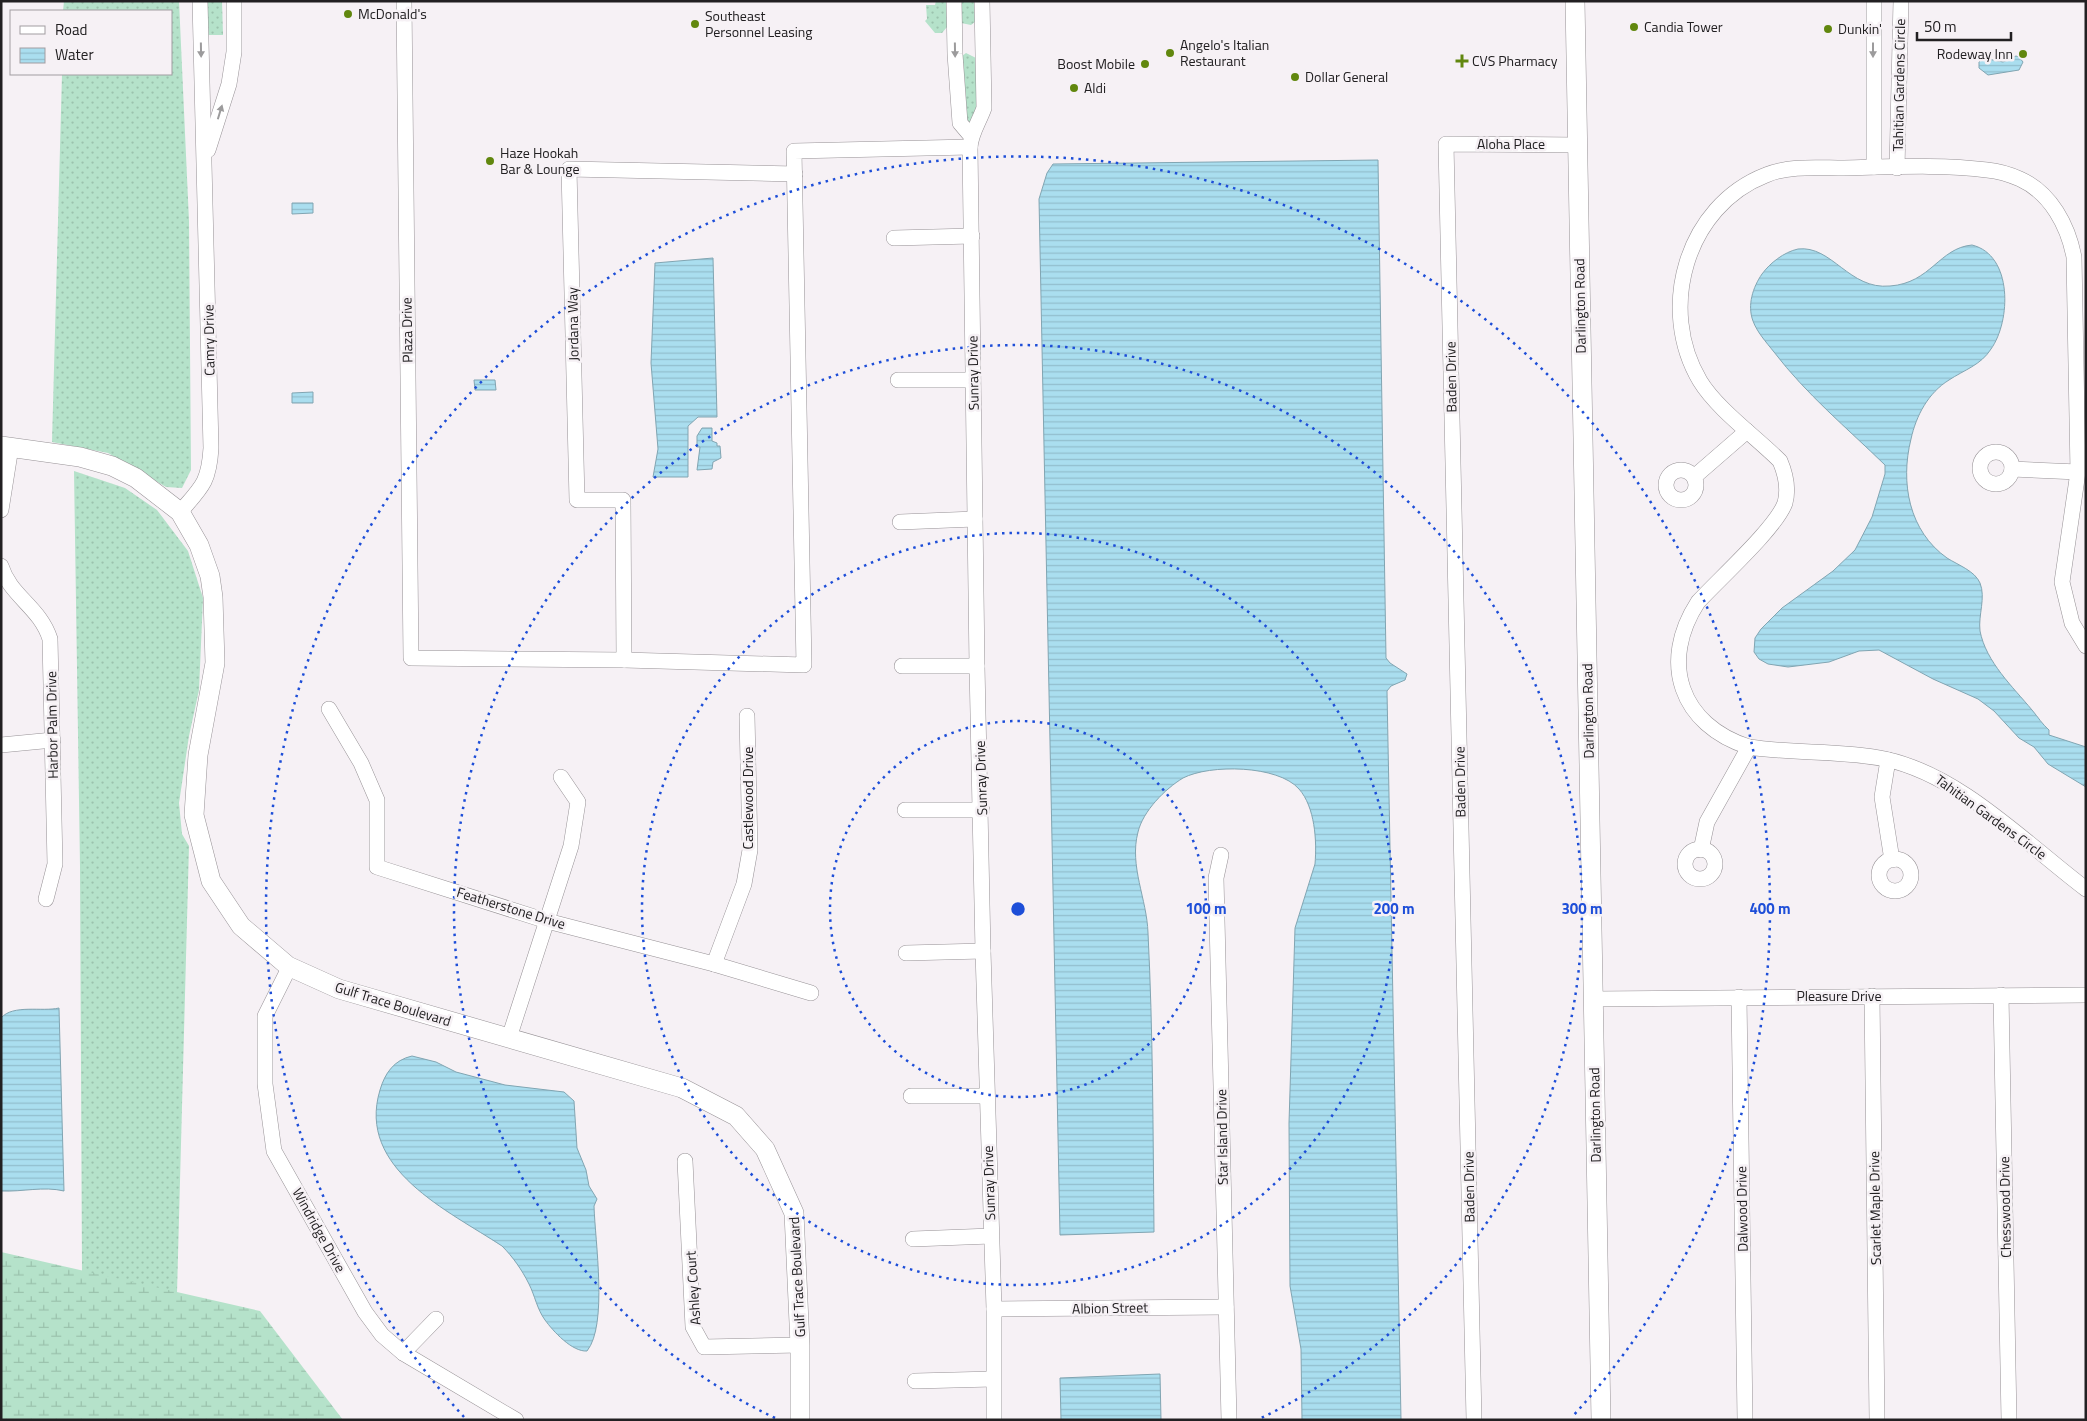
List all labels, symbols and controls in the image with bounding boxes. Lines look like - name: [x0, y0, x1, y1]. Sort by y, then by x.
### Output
- place label: McDonald's: [358, 3, 427, 24]
- place label: Southeast Personnel Leasing: [705, 5, 813, 42]
- marker: McDonald's: [342, 8, 354, 20]
- legend: [10, 10, 172, 75]
- scale bar: [1917, 10, 2011, 42]
- text: 50 m: [1924, 15, 1957, 38]
- place label: Candia Tower: [1644, 16, 1723, 37]
- text: Road: [55, 18, 87, 41]
- marker: Southeast Personnel Leasing: [689, 18, 701, 30]
- place label: Dunkin': [1838, 18, 1882, 39]
- street label: Tahitian Gardens Circle: [1887, 18, 1910, 152]
- marker: Candia Tower: [1628, 21, 1640, 33]
- marker: Dunkin': [1822, 23, 1834, 35]
- place label: Angelo's Italian Restaurant: [1180, 34, 1269, 71]
- one-way arrow: [197, 42, 205, 58]
- one-way arrow: [951, 42, 959, 58]
- one-way arrow: [1869, 42, 1877, 58]
- text: Water: [55, 43, 94, 66]
- place label: Rodeway Inn: [1937, 43, 2013, 64]
- marker: Angelo's Italian Restaurant: [1164, 47, 1176, 59]
- marker: Rodeway Inn: [2017, 48, 2029, 60]
- place label: CVS Pharmacy: [1472, 50, 1558, 71]
- place label: Boost Mobile: [1057, 53, 1135, 74]
- marker: CVS Pharmacy: [1456, 55, 1468, 67]
- marker: Boost Mobile: [1139, 58, 1151, 70]
- place label: Dollar General: [1305, 66, 1388, 87]
- marker: Dollar General: [1289, 71, 1301, 83]
- place label: Aldi: [1084, 77, 1106, 98]
- marker: Aldi: [1068, 82, 1080, 94]
- one-way arrow: [217, 104, 225, 119]
- street label: Aloha Place: [1477, 133, 1545, 154]
- place label: Haze Hookah Bar & Lounge: [500, 142, 580, 179]
- marker: Haze Hookah Bar & Lounge: [484, 155, 496, 167]
- street label: Darlington Road: [1568, 258, 1591, 354]
- street label: Jordana Way: [561, 287, 584, 361]
- street label: Plaza Drive: [395, 297, 418, 363]
- street label: Camry Drive: [197, 304, 220, 376]
- street label: Sunray Drive: [961, 335, 984, 411]
- street label: Baden Drive: [1439, 341, 1462, 413]
- street label: Darlington Road: [1576, 663, 1599, 759]
- street label: Harbor Palm Drive: [40, 671, 63, 779]
- street label: Sunray Drive: [969, 740, 992, 816]
- street label: Baden Drive: [1448, 746, 1471, 818]
- street label: Castlewood Drive: [737, 747, 758, 849]
- street label: Tahitian Gardens Circle: [1931, 769, 2051, 864]
- street label: Featherstone Drive: [454, 881, 568, 934]
- text: 100 m: [1185, 897, 1227, 920]
- text: 200 m: [1373, 897, 1415, 920]
- text: 300 m: [1561, 897, 1603, 920]
- text: 400 m: [1749, 897, 1791, 920]
- centre of rings: [1009, 900, 1027, 918]
- street label: Gulf Trace Boulevard: [332, 976, 454, 1031]
- street label: Pleasure Drive: [1796, 985, 1882, 1006]
- street label: Darlington Road: [1583, 1067, 1606, 1163]
- street label: Star Island Drive: [1210, 1089, 1233, 1185]
- street label: Sunray Drive: [977, 1145, 1000, 1221]
- street label: Baden Drive: [1457, 1151, 1480, 1223]
- street label: Scarlet Maple Drive: [1863, 1151, 1886, 1265]
- street label: Chesswood Drive: [1993, 1156, 2016, 1258]
- street label: Dalwood Drive: [1730, 1166, 1753, 1252]
- street label: Windridge Drive: [288, 1184, 351, 1276]
- street label: Gulf Trace Boulevard: [783, 1216, 810, 1338]
- street label: Ashley Court: [679, 1250, 706, 1326]
- street label: Albion Street: [1072, 1296, 1148, 1319]

